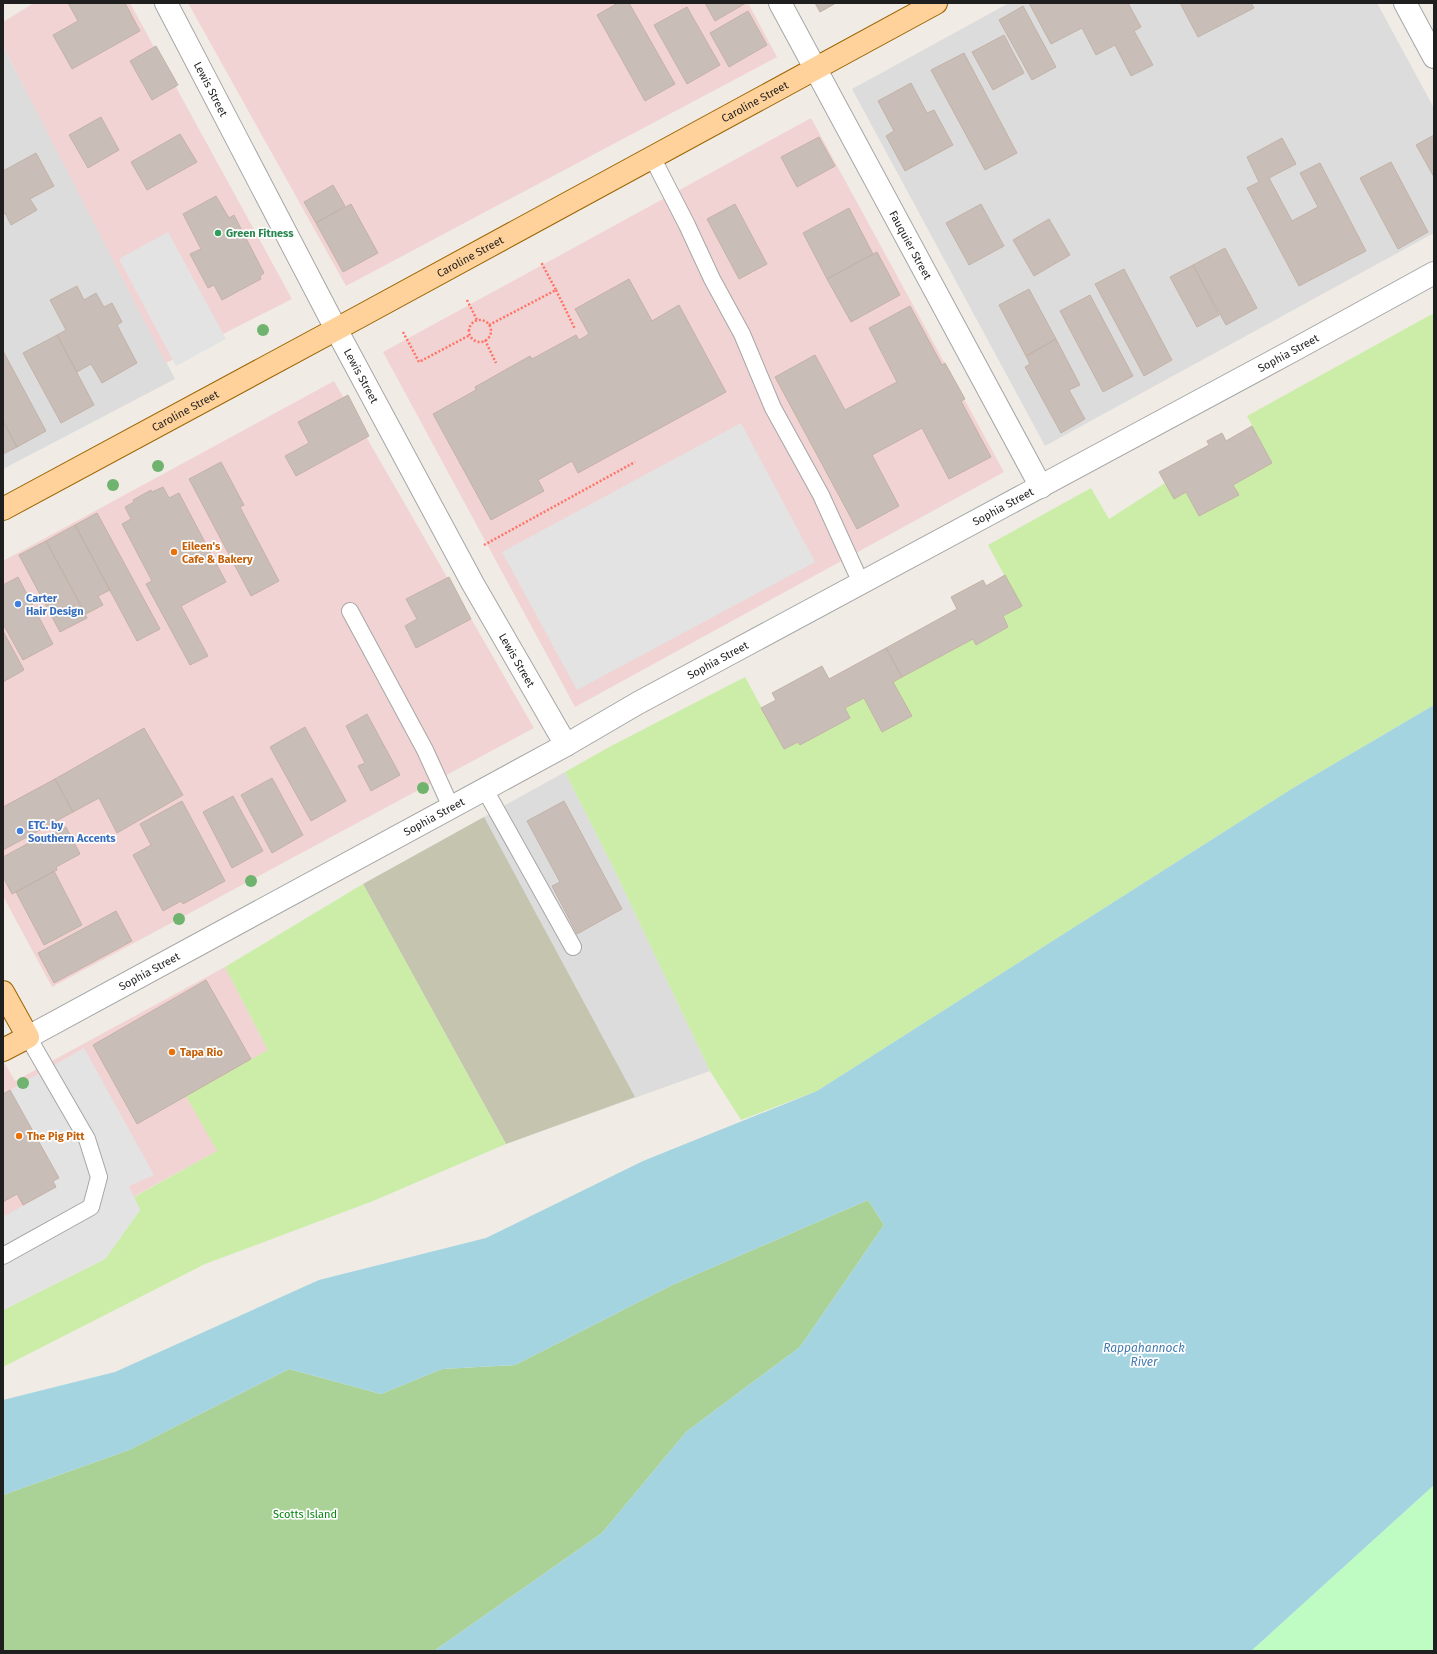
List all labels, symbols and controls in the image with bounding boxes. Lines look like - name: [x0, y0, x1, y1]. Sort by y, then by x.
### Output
- street label: Lewis Street: [191, 59, 231, 119]
- street label: Caroline Street: [719, 78, 790, 125]
- street label: Fauquier Street: [887, 208, 934, 282]
- place label: Green Fitness: [226, 227, 294, 240]
- marker: Green Fitness: [213, 228, 223, 238]
- street label: Caroline Street: [434, 233, 506, 280]
- street label: Sophia Street: [1256, 331, 1321, 375]
- street label: Lewis Street: [341, 346, 381, 406]
- street label: Caroline Street: [150, 387, 221, 434]
- street label: Sophia Street: [970, 485, 1036, 528]
- place label: Eileen's Cafe & Bakery: [182, 540, 253, 566]
- marker: Eileen's Cafe & Bakery: [169, 547, 179, 557]
- place label: Carter Hair Design: [26, 592, 84, 618]
- marker: Carter Hair Design: [13, 599, 23, 609]
- street label: Lewis Street: [496, 631, 538, 689]
- street label: Sophia Street: [685, 638, 750, 682]
- street label: Sophia Street: [401, 795, 467, 838]
- place label: ETC. by Southern Accents: [28, 819, 116, 845]
- marker: ETC. by Southern Accents: [15, 826, 25, 836]
- street label: Sophia Street: [117, 949, 182, 993]
- place label: Tapa Rio: [180, 1046, 223, 1059]
- marker: Tapa Rio: [167, 1047, 177, 1057]
- place label: The Pig Pitt: [27, 1130, 85, 1143]
- marker: The Pig Pitt: [14, 1131, 24, 1141]
- water label: Rappahannock River: [1103, 1341, 1185, 1369]
- park label: Scotts Island: [273, 1508, 337, 1521]

